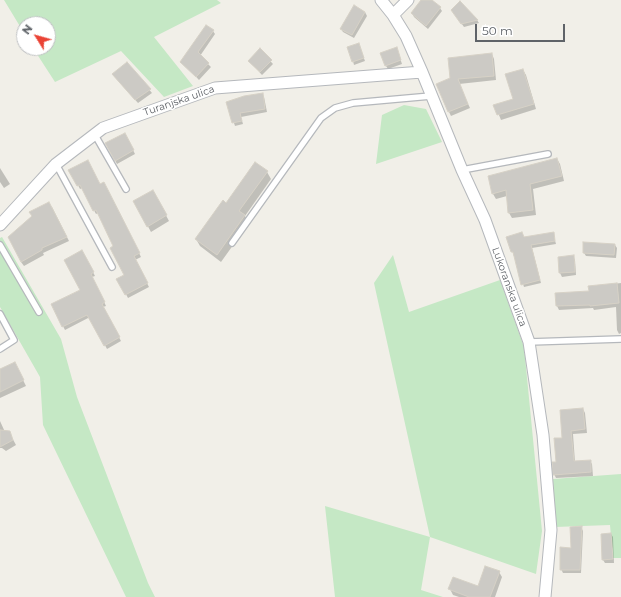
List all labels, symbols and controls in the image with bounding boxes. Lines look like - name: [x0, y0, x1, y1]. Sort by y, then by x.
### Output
- north arrow: [16, 16, 56, 56]
- scale bar: [477, 16, 567, 42]
- text: N: [19, 22, 35, 37]
- text: 50 m: [482, 23, 513, 38]
- street label: Turanjska ulica: [142, 83, 216, 119]
- street label: Lukoranska ulica: [489, 246, 529, 328]

